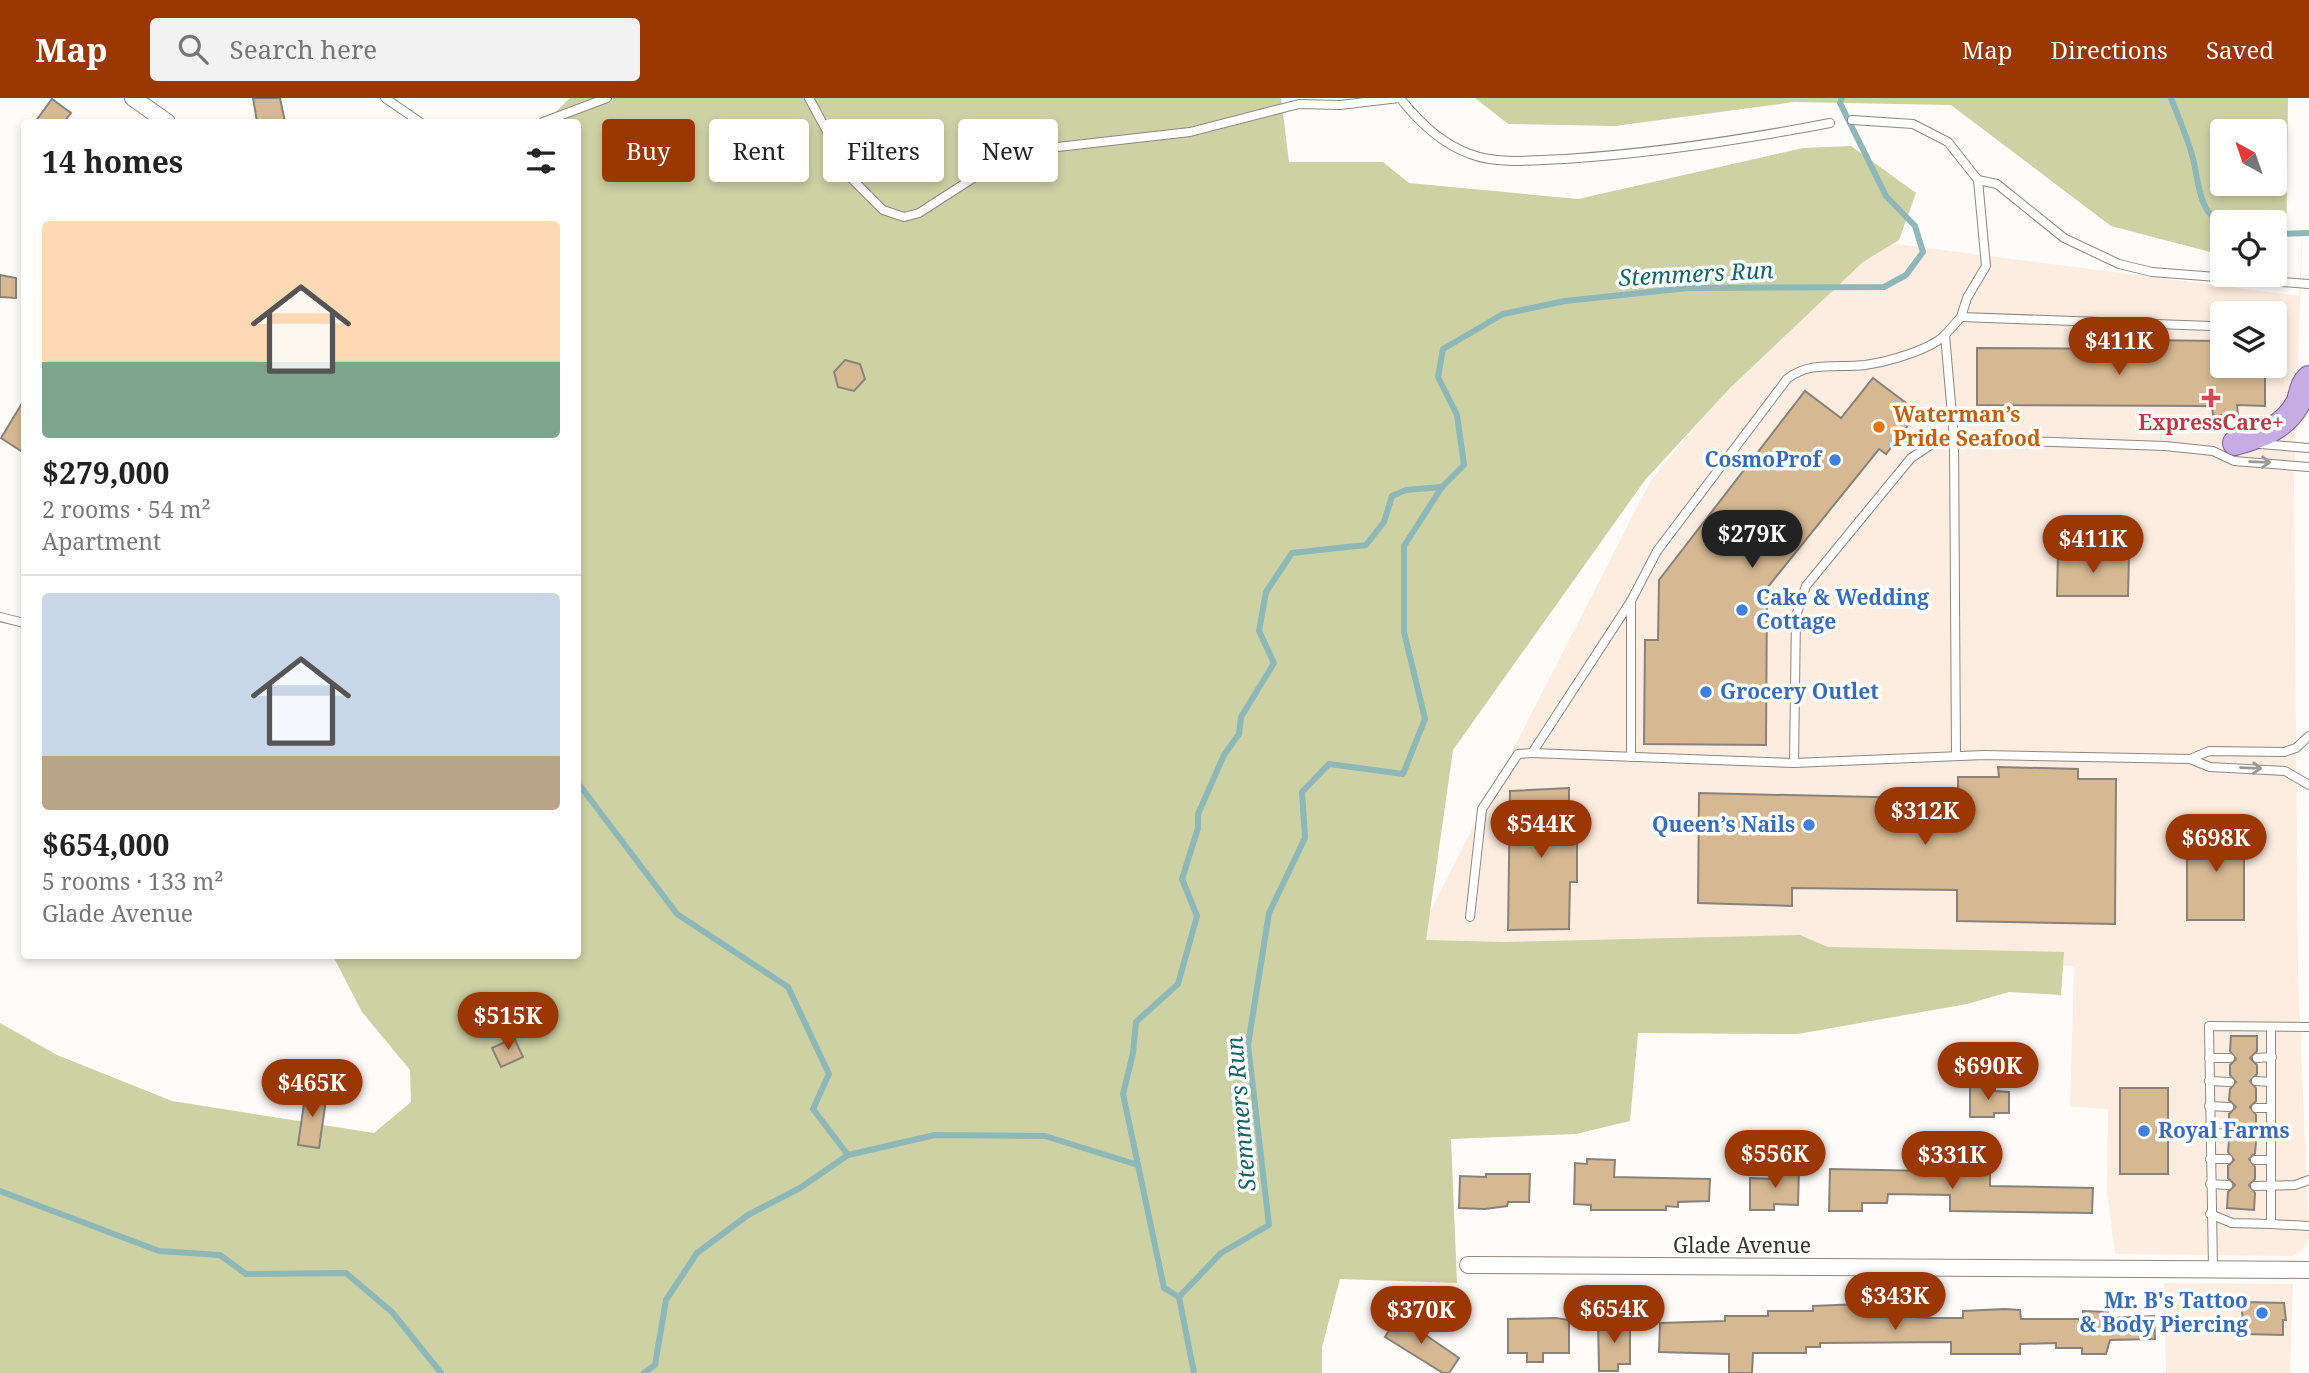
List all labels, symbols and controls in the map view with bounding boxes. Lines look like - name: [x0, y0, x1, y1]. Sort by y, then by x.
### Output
- search box: [150, 18, 640, 81]
- text: Map: [35, 27, 108, 72]
- icon: search: [174, 30, 212, 68]
- text: Search here: [230, 31, 377, 67]
- text: Map: [1962, 33, 2013, 66]
- text: Directions: [2051, 33, 2168, 66]
- text: Saved: [2206, 33, 2274, 66]
- chip: Buy: [602, 119, 695, 182]
- chip: Rent: [709, 119, 809, 182]
- chip: Filters: [823, 119, 944, 182]
- chip: New: [958, 119, 1058, 182]
- north arrow: [2210, 119, 2287, 196]
- map controls: [2210, 119, 2287, 378]
- text: 14 homes: [42, 141, 183, 182]
- icon: filters: [522, 142, 560, 180]
- button: locate: [2210, 210, 2287, 287]
- water label: Stemmers Run: [1618, 253, 1774, 293]
- icon: home: [238, 266, 364, 392]
- button: layers: [2210, 301, 2287, 378]
- pin: $411K: [2070, 317, 2168, 377]
- text: $411K: [2085, 324, 2153, 356]
- marker: ExpressCare+: [2201, 388, 2221, 408]
- place label: Waterman’s Pride Seafood: [1893, 400, 2041, 452]
- place label: ExpressCare+: [2138, 408, 2284, 436]
- marker: Waterman’s Pride Seafood: [1871, 419, 1887, 435]
- place label: CosmoProf: [1705, 445, 1823, 473]
- text: $279,000: [42, 452, 169, 493]
- marker: CosmoProf: [1827, 452, 1843, 468]
- one-way arrow: [2248, 456, 2271, 469]
- text: 2 rooms · 54 m²: [42, 493, 211, 525]
- pin: $279K: [1703, 510, 1801, 570]
- pin: $411K: [2044, 516, 2142, 575]
- text: $279K: [1718, 517, 1786, 549]
- text: $411K: [2059, 522, 2127, 554]
- text: Apartment: [42, 525, 161, 557]
- place label: Cake & Wedding Cottage: [1756, 583, 1929, 635]
- marker: Cake & Wedding Cottage: [1734, 602, 1750, 618]
- icon: home: [238, 638, 364, 764]
- place label: Grocery Outlet: [1720, 677, 1879, 705]
- marker: Grocery Outlet: [1698, 684, 1714, 700]
- one-way arrow: [2239, 762, 2262, 775]
- pin: $312K: [1876, 788, 1974, 847]
- text: $312K: [1891, 794, 1959, 826]
- pin: $544K: [1492, 800, 1590, 860]
- text: $544K: [1507, 807, 1575, 839]
- place label: Queen’s Nails: [1652, 810, 1795, 838]
- pin: $698K: [2167, 814, 2265, 874]
- marker: Queen’s Nails: [1801, 817, 1817, 833]
- text: $698K: [2182, 821, 2250, 853]
- text: $654,000: [42, 824, 169, 865]
- text: 5 rooms · 133 m²: [42, 865, 224, 897]
- text: Glade Avenue: [42, 897, 193, 929]
- pin: $515K: [459, 992, 557, 1052]
- text: $515K: [474, 999, 542, 1031]
- water label: Stemmers Run: [1217, 1035, 1263, 1193]
- pin: $690K: [1939, 1042, 2037, 1102]
- text: $690K: [1954, 1049, 2022, 1081]
- pin: $465K: [263, 1060, 361, 1119]
- text: $465K: [278, 1066, 346, 1098]
- place label: Royal Farms: [2158, 1116, 2290, 1144]
- marker: Royal Farms: [2136, 1123, 2152, 1139]
- pin: $556K: [1726, 1130, 1824, 1190]
- pin: $331K: [1903, 1132, 2001, 1191]
- text: $556K: [1741, 1137, 1809, 1169]
- text: $331K: [1918, 1138, 1986, 1170]
- street label: Glade Avenue: [1673, 1231, 1811, 1259]
- pin: $343K: [1846, 1272, 1944, 1332]
- text: $343K: [1861, 1279, 1929, 1311]
- pin: $370K: [1372, 1286, 1470, 1346]
- pin: $654K: [1565, 1286, 1663, 1345]
- place label: Mr. B's Tattoo & Body Piercing: [2079, 1286, 2248, 1338]
- text: $654K: [1580, 1292, 1648, 1324]
- text: $370K: [1387, 1293, 1455, 1325]
- marker: Mr. B's Tattoo & Body Piercing: [2254, 1305, 2270, 1321]

